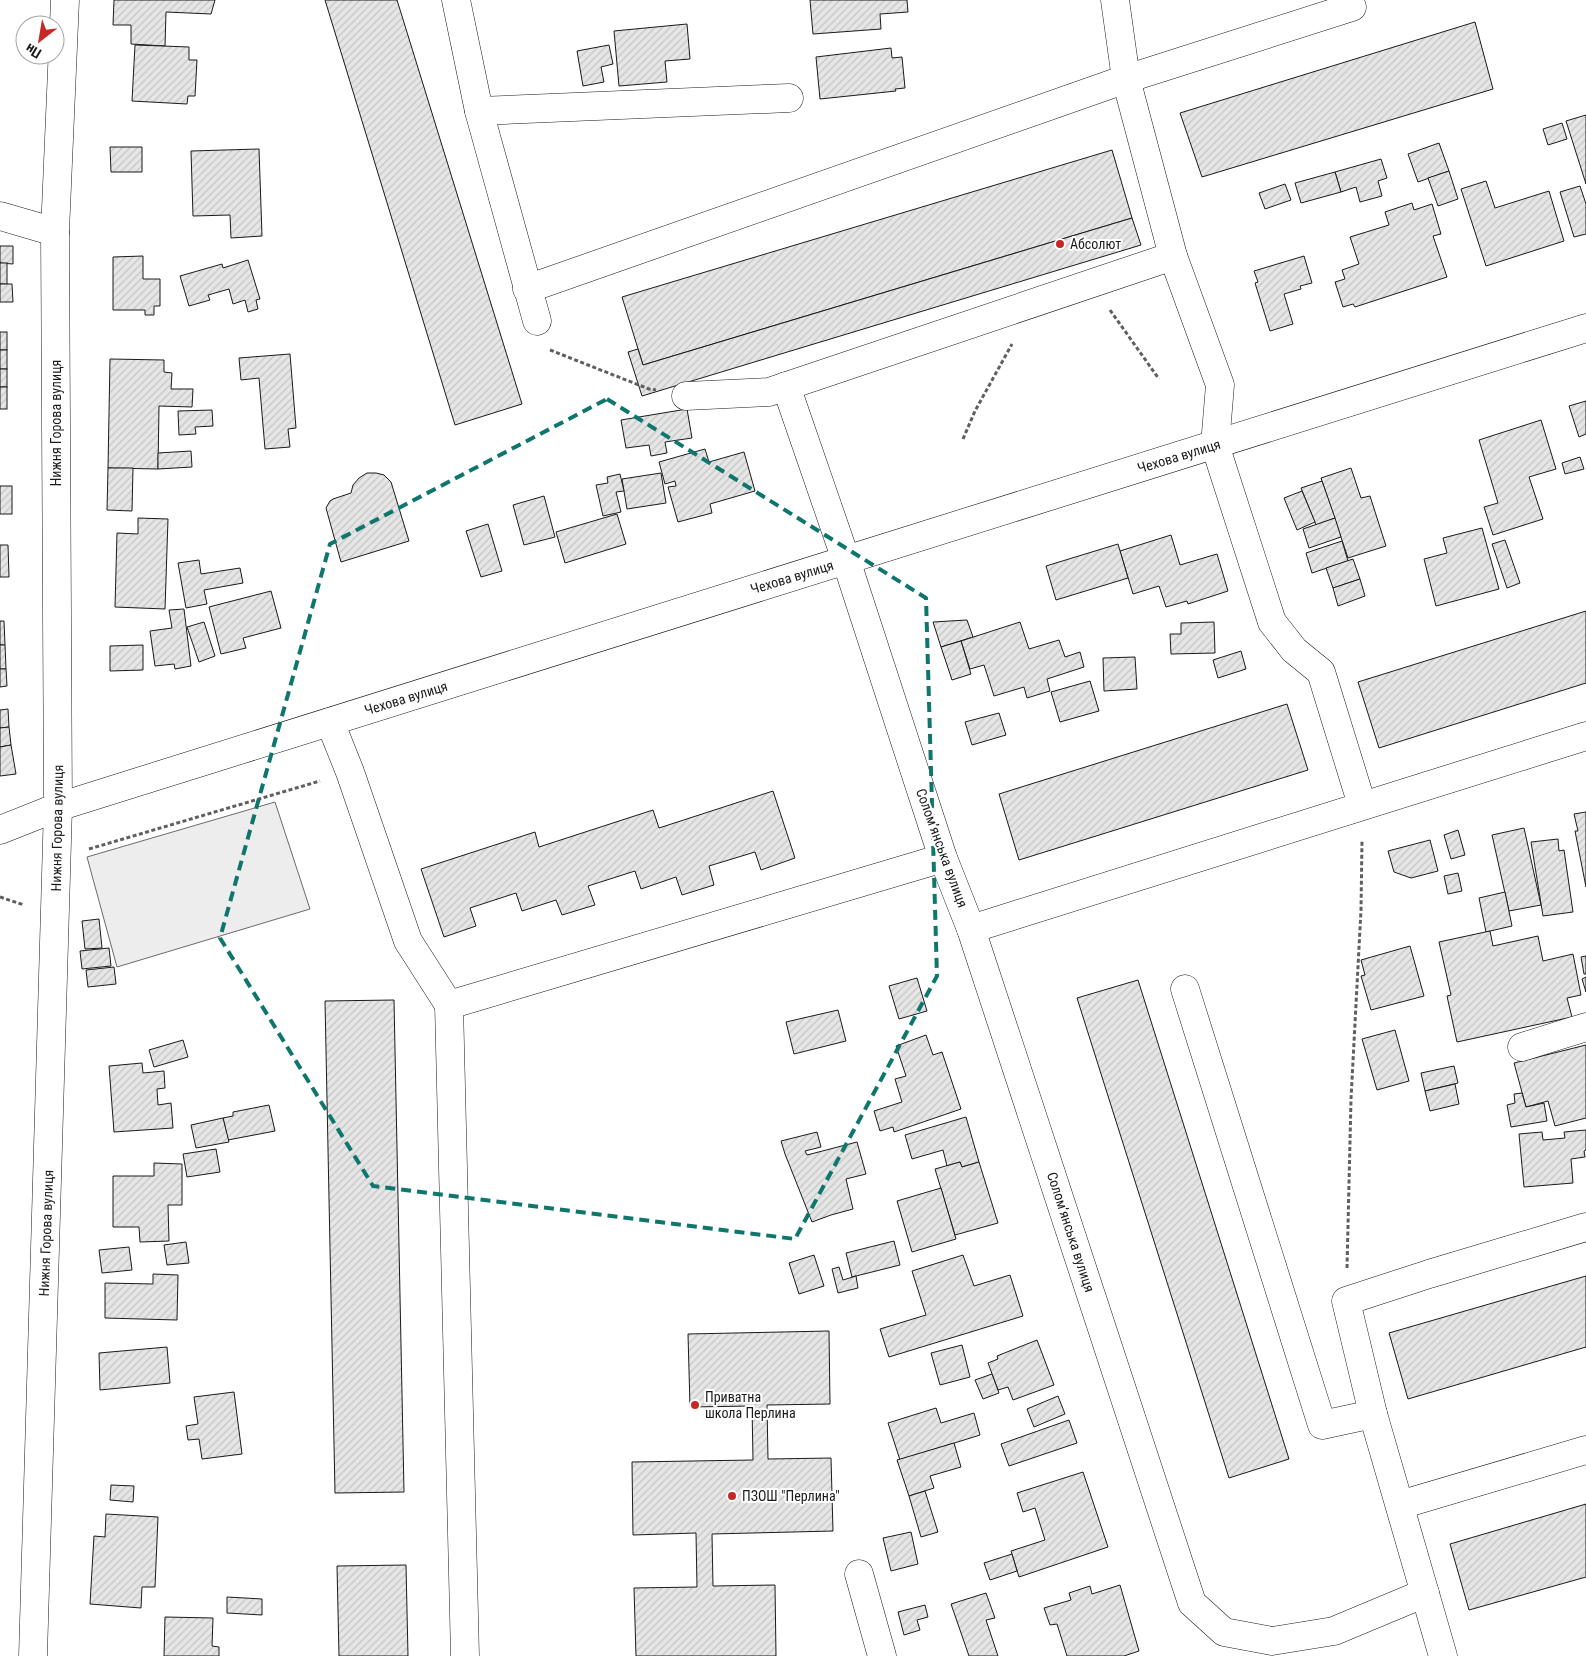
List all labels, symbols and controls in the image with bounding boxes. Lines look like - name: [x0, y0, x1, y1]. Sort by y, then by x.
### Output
- north arrow: [15, 15, 65, 65]
- text: Пн: [22, 40, 44, 62]
- place label: Абсолют: [1070, 236, 1121, 252]
- marker: Абсолют: [1054, 238, 1066, 250]
- street label: Нижня Горова вулиця: [48, 360, 64, 486]
- street label: Чехова вулиця: [1136, 436, 1222, 476]
- street label: Чехова вулиця: [749, 557, 835, 597]
- street label: Чехова вулиця: [363, 678, 449, 718]
- street label: Нижня Горова вулиця: [48, 765, 66, 891]
- street label: Соломʼянська вулиця: [913, 786, 971, 910]
- street label: Нижня Горова вулиця: [36, 1169, 56, 1297]
- street label: Соломʼянська вулиця: [1044, 1170, 1098, 1294]
- place label: Приватна школа Перлина: [705, 1389, 796, 1421]
- marker: Приватна школа Перлина: [689, 1399, 701, 1411]
- place label: ПЗОШ "Перлина": [742, 1488, 840, 1504]
- marker: ПЗОШ "Перлина": [726, 1490, 738, 1502]

